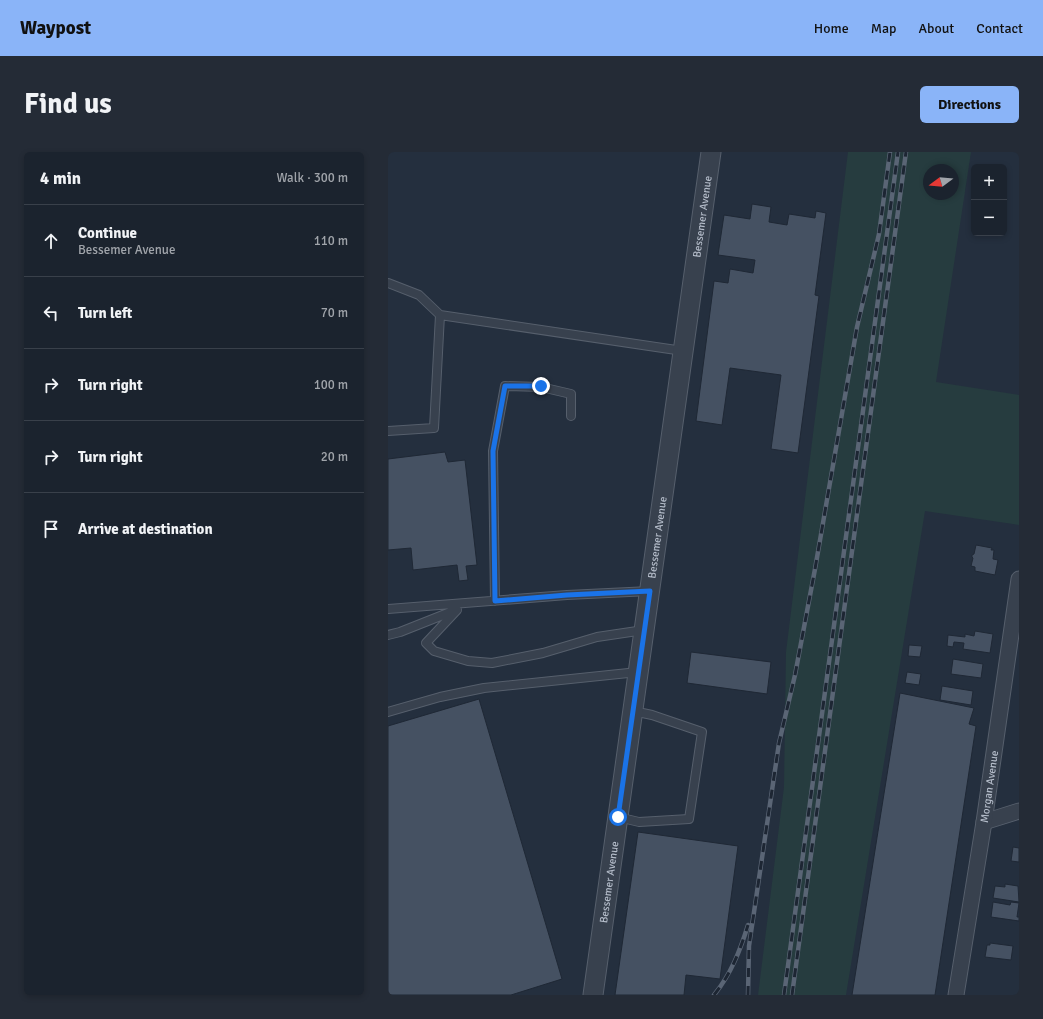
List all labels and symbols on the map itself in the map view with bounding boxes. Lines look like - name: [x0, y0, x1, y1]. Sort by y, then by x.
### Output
- north arrow: [923, 164, 959, 200]
- street label: Bessemer Avenue: [690, 175, 714, 258]
- route end: [532, 377, 550, 395]
- street label: Bessemer Avenue: [645, 496, 669, 579]
- street label: Morgan Avenue: [977, 750, 1001, 824]
- route start: [609, 808, 627, 826]
- street label: Bessemer Avenue: [597, 840, 621, 924]

